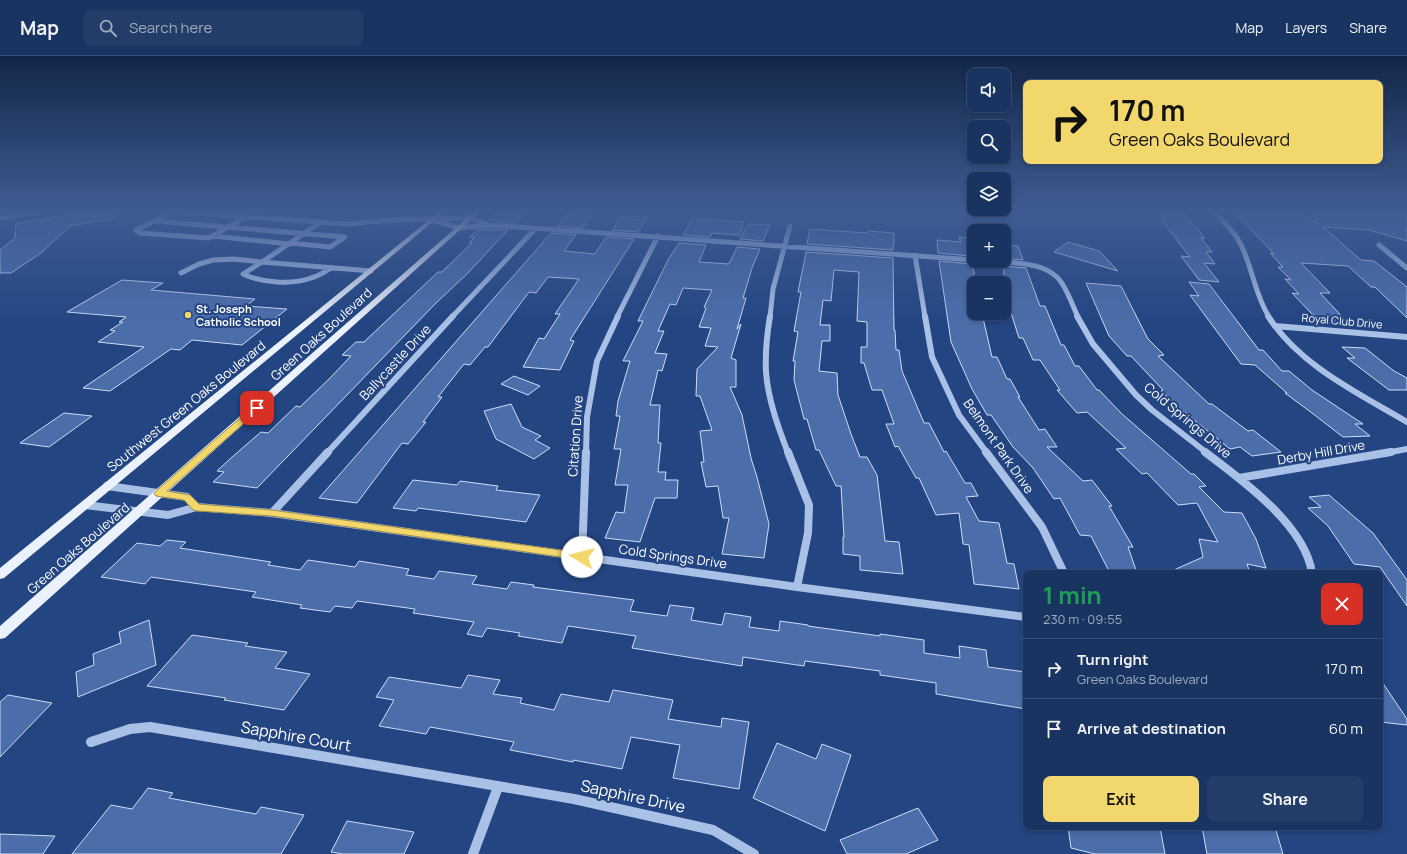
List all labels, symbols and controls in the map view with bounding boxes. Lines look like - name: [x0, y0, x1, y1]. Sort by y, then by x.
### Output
- search box: [83, 10, 363, 46]
- text: Map: [20, 15, 59, 41]
- icon: search: [97, 17, 119, 39]
- text: Search here: [129, 17, 212, 38]
- text: Map: [1235, 18, 1263, 37]
- text: Layers: [1285, 18, 1327, 37]
- text: Share: [1349, 18, 1387, 37]
- map controls: [967, 68, 1011, 320]
- button: sound: [967, 68, 1011, 112]
- text: 170 m: [1109, 91, 1185, 129]
- icon: right: [1043, 96, 1095, 148]
- button: search: [967, 120, 1011, 164]
- text: Green Oaks Boulevard: [1109, 127, 1290, 151]
- button: layers: [967, 172, 1011, 216]
- button: +: [967, 224, 1011, 268]
- button: −: [967, 276, 1011, 320]
- street label: Green Oaks Boulevard: [266, 284, 376, 384]
- place label: St. Joseph Catholic School: [196, 301, 281, 329]
- street label: Royal Club Drive: [1301, 309, 1384, 332]
- marker: St. Joseph Catholic School: [183, 310, 193, 320]
- street label: Ballycastle Drive: [355, 320, 435, 404]
- street label: Southwest Green Oaks Boulevard: [103, 336, 269, 476]
- street label: Cold Springs Drive: [1140, 378, 1236, 462]
- pin: [240, 391, 274, 425]
- street label: Citation Drive: [563, 394, 587, 477]
- street label: Belmont Park Drive: [960, 395, 1039, 497]
- icon: arrive: [246, 397, 268, 419]
- street label: Derby Hill Drive: [1276, 435, 1367, 469]
- street label: Green Oaks Boulevard: [23, 498, 133, 598]
- position arrow: [561, 536, 603, 578]
- street label: Cold Springs Drive: [618, 540, 729, 573]
- text: 1 min: [1043, 578, 1102, 611]
- button: close: [1321, 583, 1363, 625]
- text: 230 m · 09:55: [1043, 610, 1122, 628]
- text: Turn right: [1077, 649, 1148, 670]
- icon: right: [1043, 658, 1065, 680]
- text: 170 m: [1325, 658, 1363, 679]
- text: Green Oaks Boulevard: [1077, 670, 1208, 688]
- street label: Sapphire Court: [239, 715, 353, 757]
- icon: arrive: [1043, 718, 1065, 740]
- text: Arrive at destination: [1077, 718, 1226, 739]
- text: 60 m: [1329, 718, 1363, 739]
- street label: Sapphire Drive: [579, 774, 687, 818]
- button: Exit: [1043, 776, 1199, 822]
- button: Share: [1207, 776, 1363, 822]

